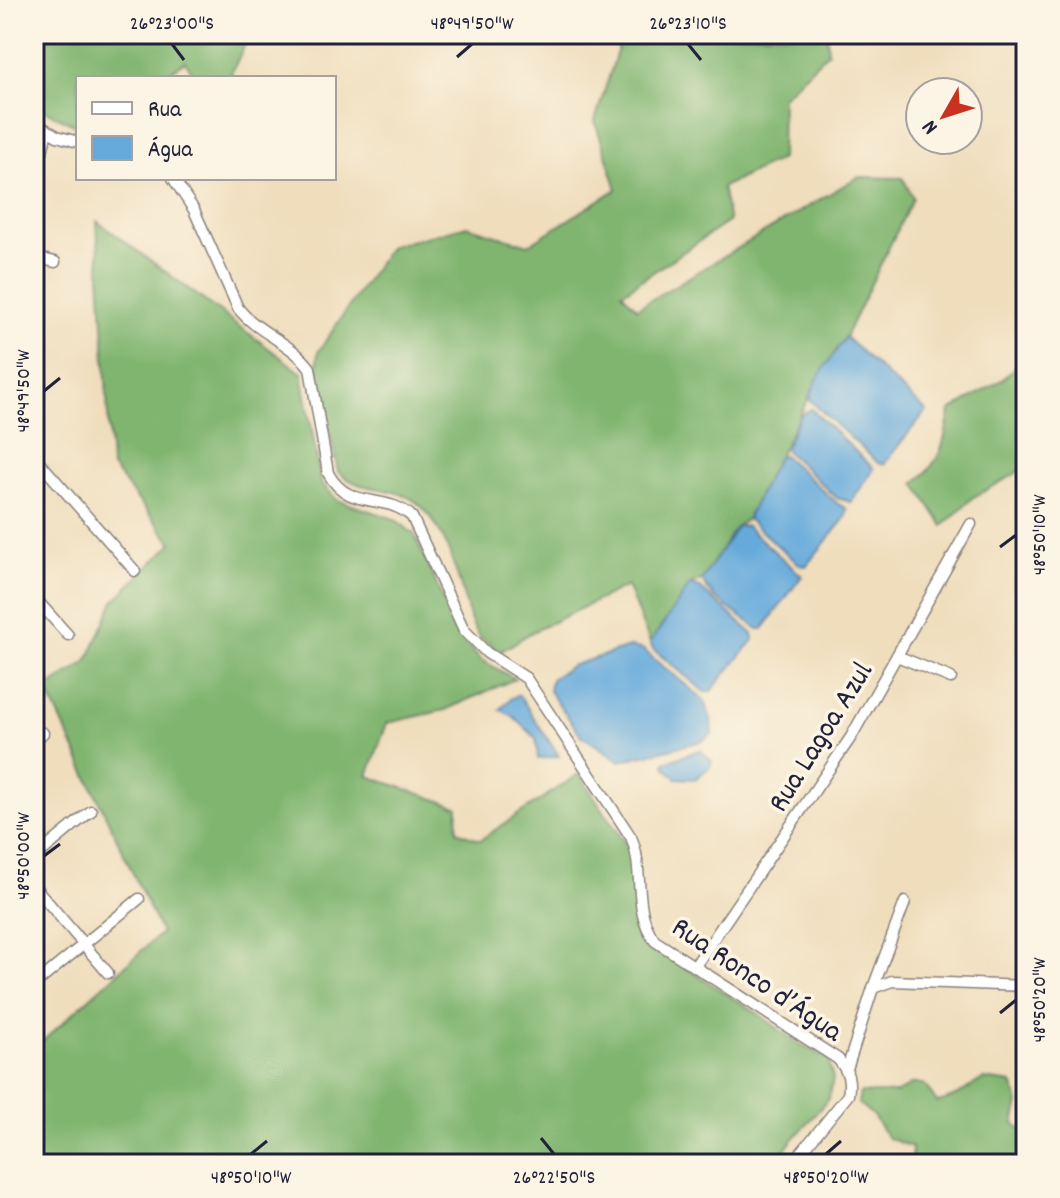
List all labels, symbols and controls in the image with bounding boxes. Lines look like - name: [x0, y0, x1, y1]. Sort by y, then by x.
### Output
- text: 26°23'00"S: [130, 11, 214, 39]
- text: 48°49'50"W: [431, 11, 514, 39]
- text: 26°23'10"S: [649, 11, 727, 39]
- legend: [76, 76, 336, 180]
- north arrow: [904, 76, 984, 156]
- text: Rua: [148, 94, 182, 128]
- text: N: [916, 112, 947, 140]
- text: Água: [148, 134, 193, 168]
- text: 48°49'50"W: [11, 349, 39, 432]
- text: 48°50'10"W: [1027, 494, 1055, 575]
- street label: Rua Lagoa Azul: [760, 655, 886, 822]
- text: 48°50'00"W: [11, 812, 39, 900]
- street label: Rua Ronco d’Água: [661, 908, 850, 1055]
- text: 48°50'20"W: [1027, 957, 1055, 1043]
- text: 48°50'10"W: [211, 1165, 292, 1193]
- text: 26°22'50"S: [513, 1165, 595, 1193]
- text: 48°50'20"W: [783, 1165, 869, 1193]

